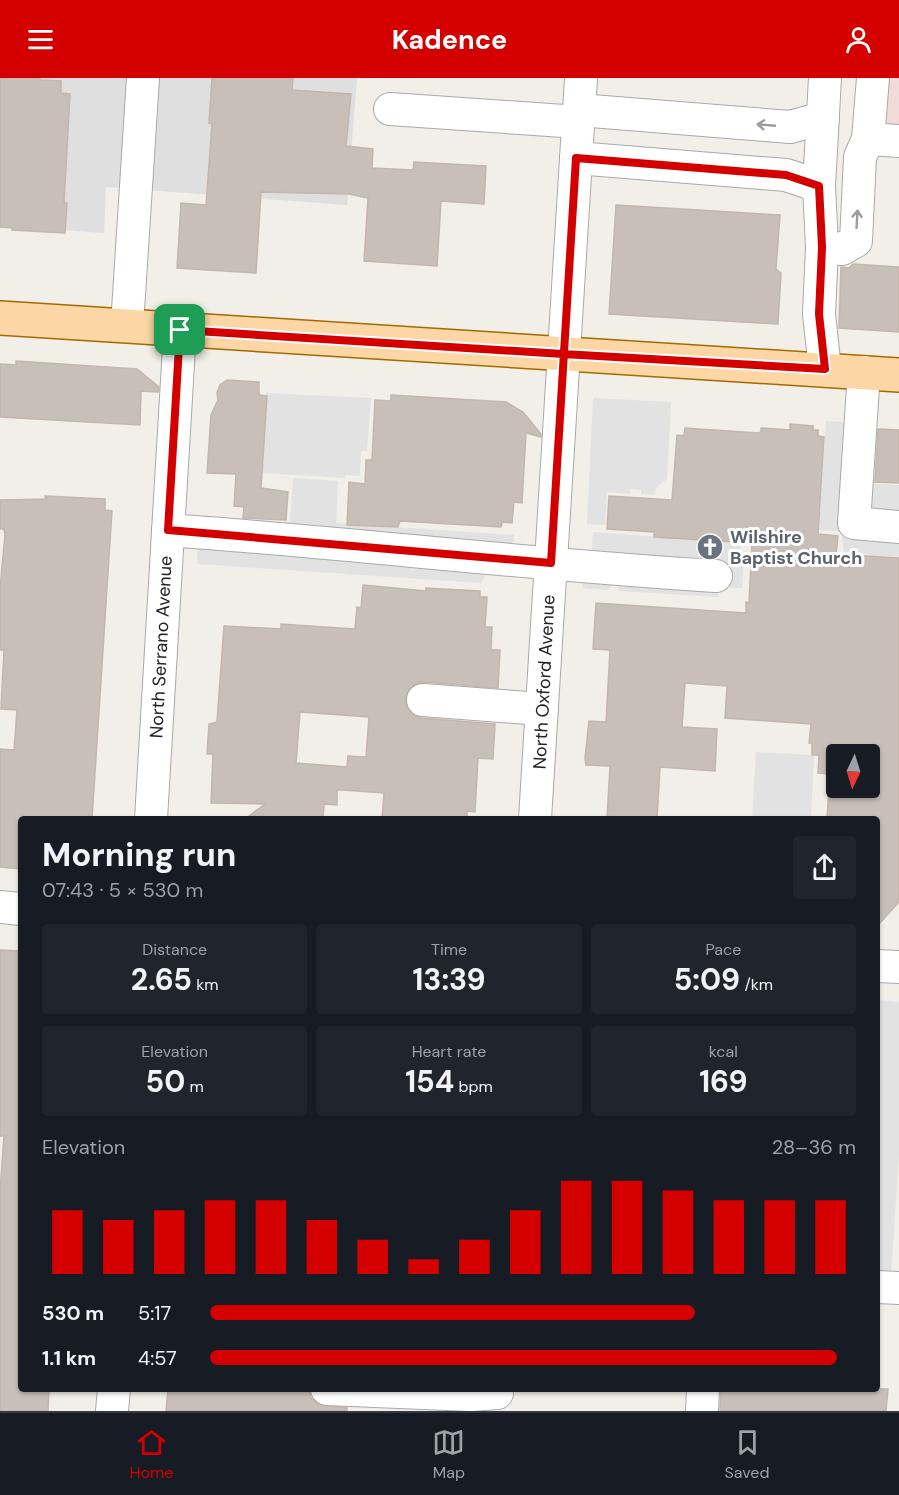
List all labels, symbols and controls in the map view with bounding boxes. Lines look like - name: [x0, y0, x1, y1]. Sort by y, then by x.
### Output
- text: Kadence: [392, 22, 507, 57]
- icon: menu: [24, 23, 57, 56]
- icon: person: [842, 23, 875, 56]
- one-way arrow: [757, 119, 777, 130]
- one-way arrow: [852, 210, 863, 230]
- pin: [154, 304, 205, 355]
- icon: arrive: [163, 313, 196, 346]
- place label: Wilshire Baptist Church: [730, 525, 862, 570]
- church icon: Wilshire Baptist Church: [695, 532, 725, 562]
- street label: North Serrano Avenue: [144, 555, 178, 739]
- street label: North Oxford Avenue: [527, 594, 561, 770]
- north arrow: [826, 744, 880, 798]
- map controls: [826, 744, 880, 798]
- text: Morning run: [42, 833, 236, 876]
- button: share: [793, 836, 856, 899]
- text: 07:43 · 5 × 530 m: [42, 877, 203, 903]
- text: Distance: [142, 939, 207, 960]
- text: Time: [431, 939, 467, 960]
- text: Pace: [705, 939, 741, 960]
- text: 2.65: [131, 960, 192, 999]
- text: 13:39: [412, 960, 486, 999]
- text: 5:09: [674, 960, 740, 999]
- text: km: [192, 974, 218, 995]
- text: /km: [740, 974, 773, 995]
- text: Elevation: [141, 1041, 208, 1062]
- text: Heart rate: [412, 1041, 486, 1062]
- text: kcal: [709, 1041, 738, 1062]
- text: 50: [146, 1062, 185, 1101]
- text: 154: [405, 1062, 454, 1101]
- text: 169: [699, 1062, 748, 1101]
- text: m: [185, 1076, 204, 1097]
- text: bpm: [454, 1076, 493, 1097]
- text: Elevation: [42, 1134, 125, 1160]
- text: 28–36 m: [772, 1134, 856, 1160]
- text: 530 m: [42, 1300, 104, 1326]
- text: 5:17: [138, 1300, 171, 1326]
- text: 1.1 km: [42, 1345, 96, 1371]
- text: 4:57: [138, 1345, 177, 1371]
- tab: Home: [130, 1426, 173, 1483]
- tab: Map: [432, 1426, 465, 1483]
- tab: Saved: [725, 1426, 769, 1483]

